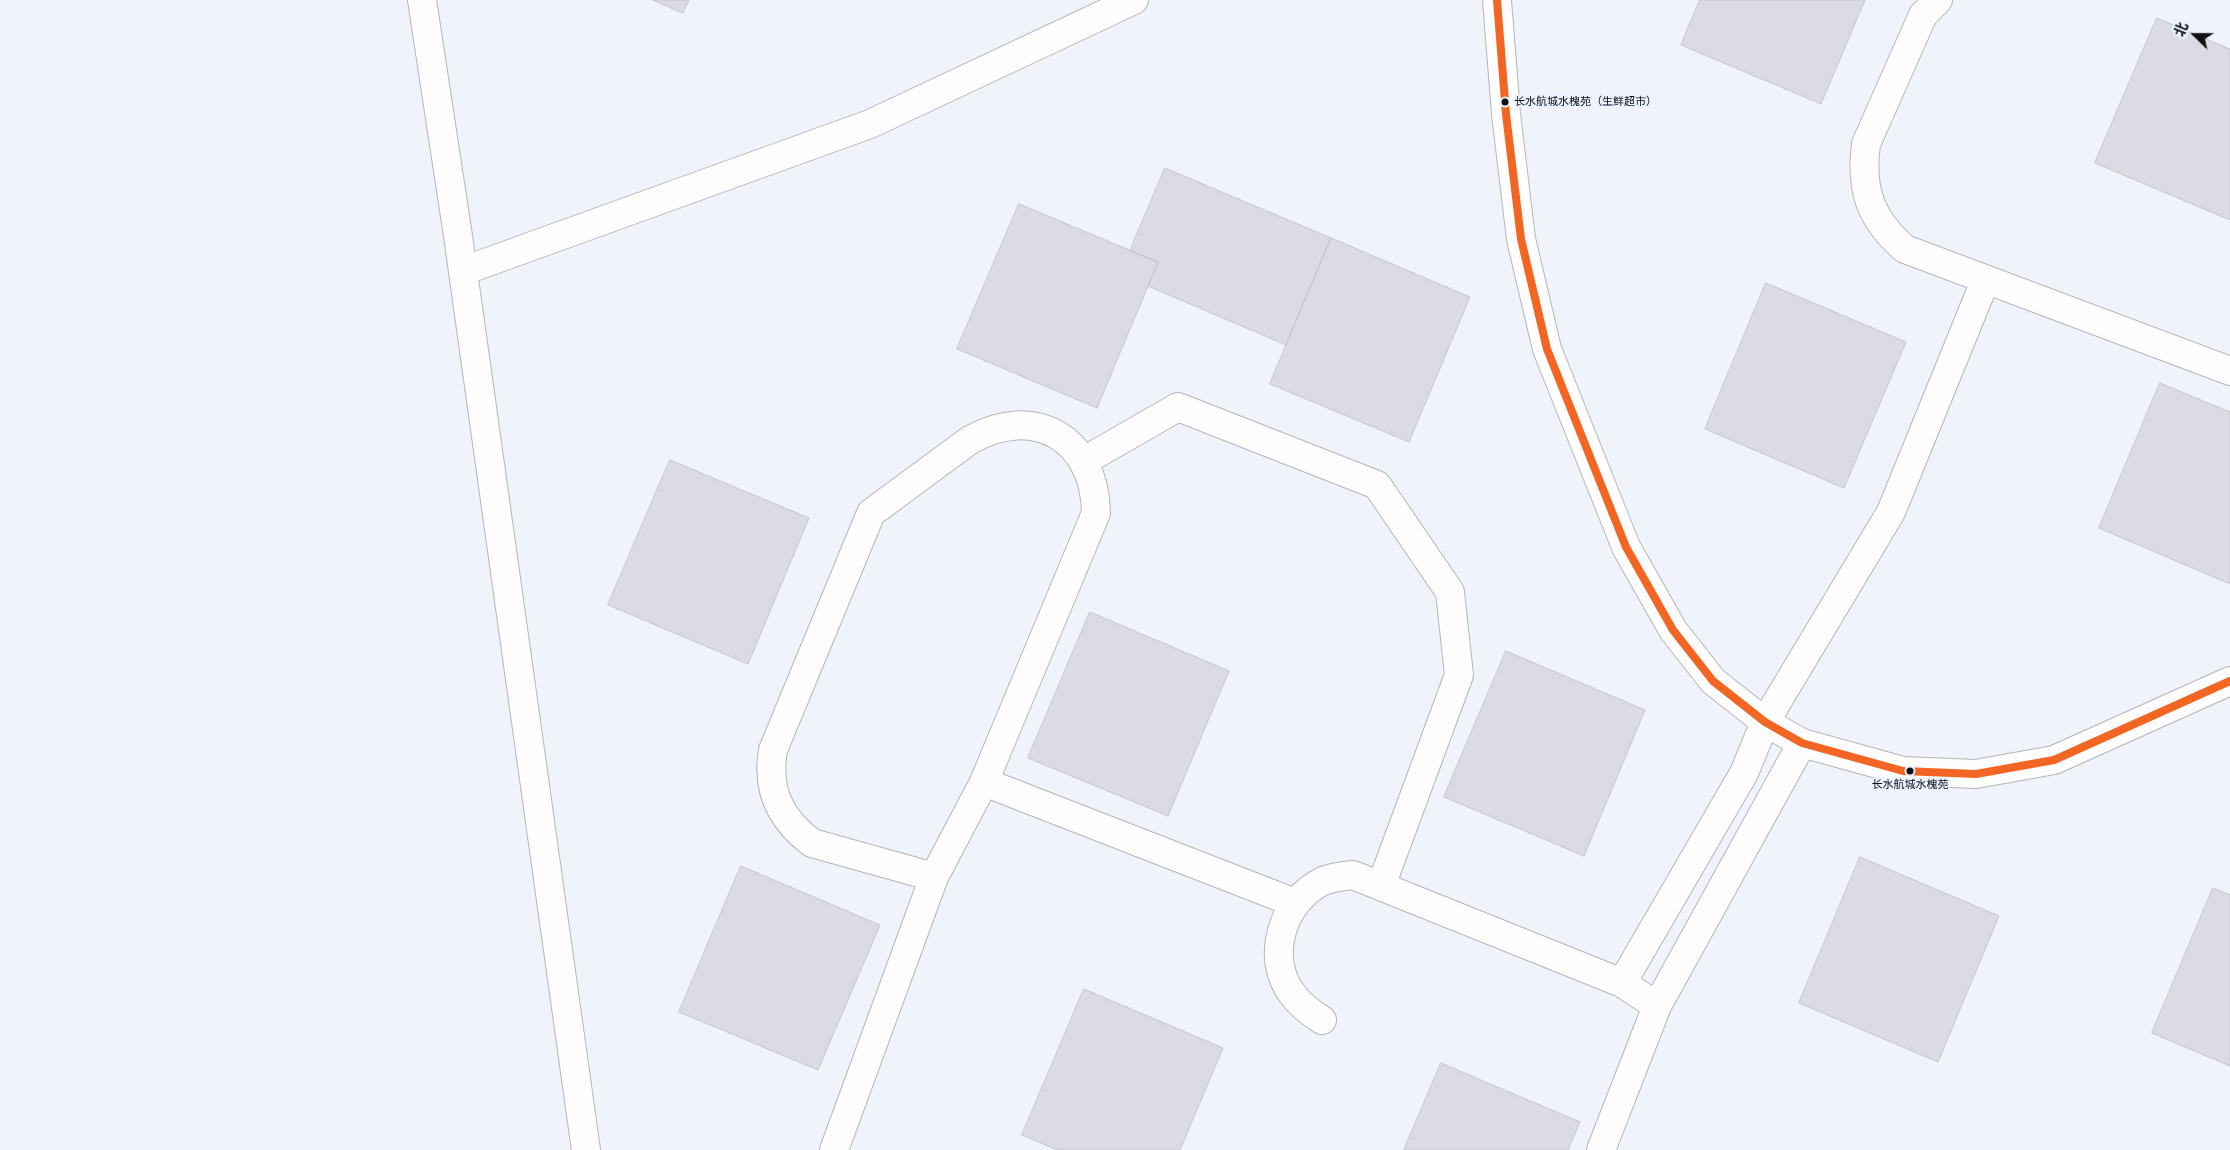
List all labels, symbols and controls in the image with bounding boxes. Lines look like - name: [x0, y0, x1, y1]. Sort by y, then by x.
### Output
- north arrow: [2170, 10, 2220, 60]
- text: 北: [2171, 20, 2191, 39]
- place label: 长水航城水槐苑（生鲜超市）: [1514, 95, 1657, 109]
- marker: 长水航城水槐苑（生鲜超市）: [1500, 97, 1510, 107]
- marker: 长水航城水槐苑: [1905, 766, 1915, 776]
- place label: 长水航城水槐苑: [1872, 778, 1948, 792]

